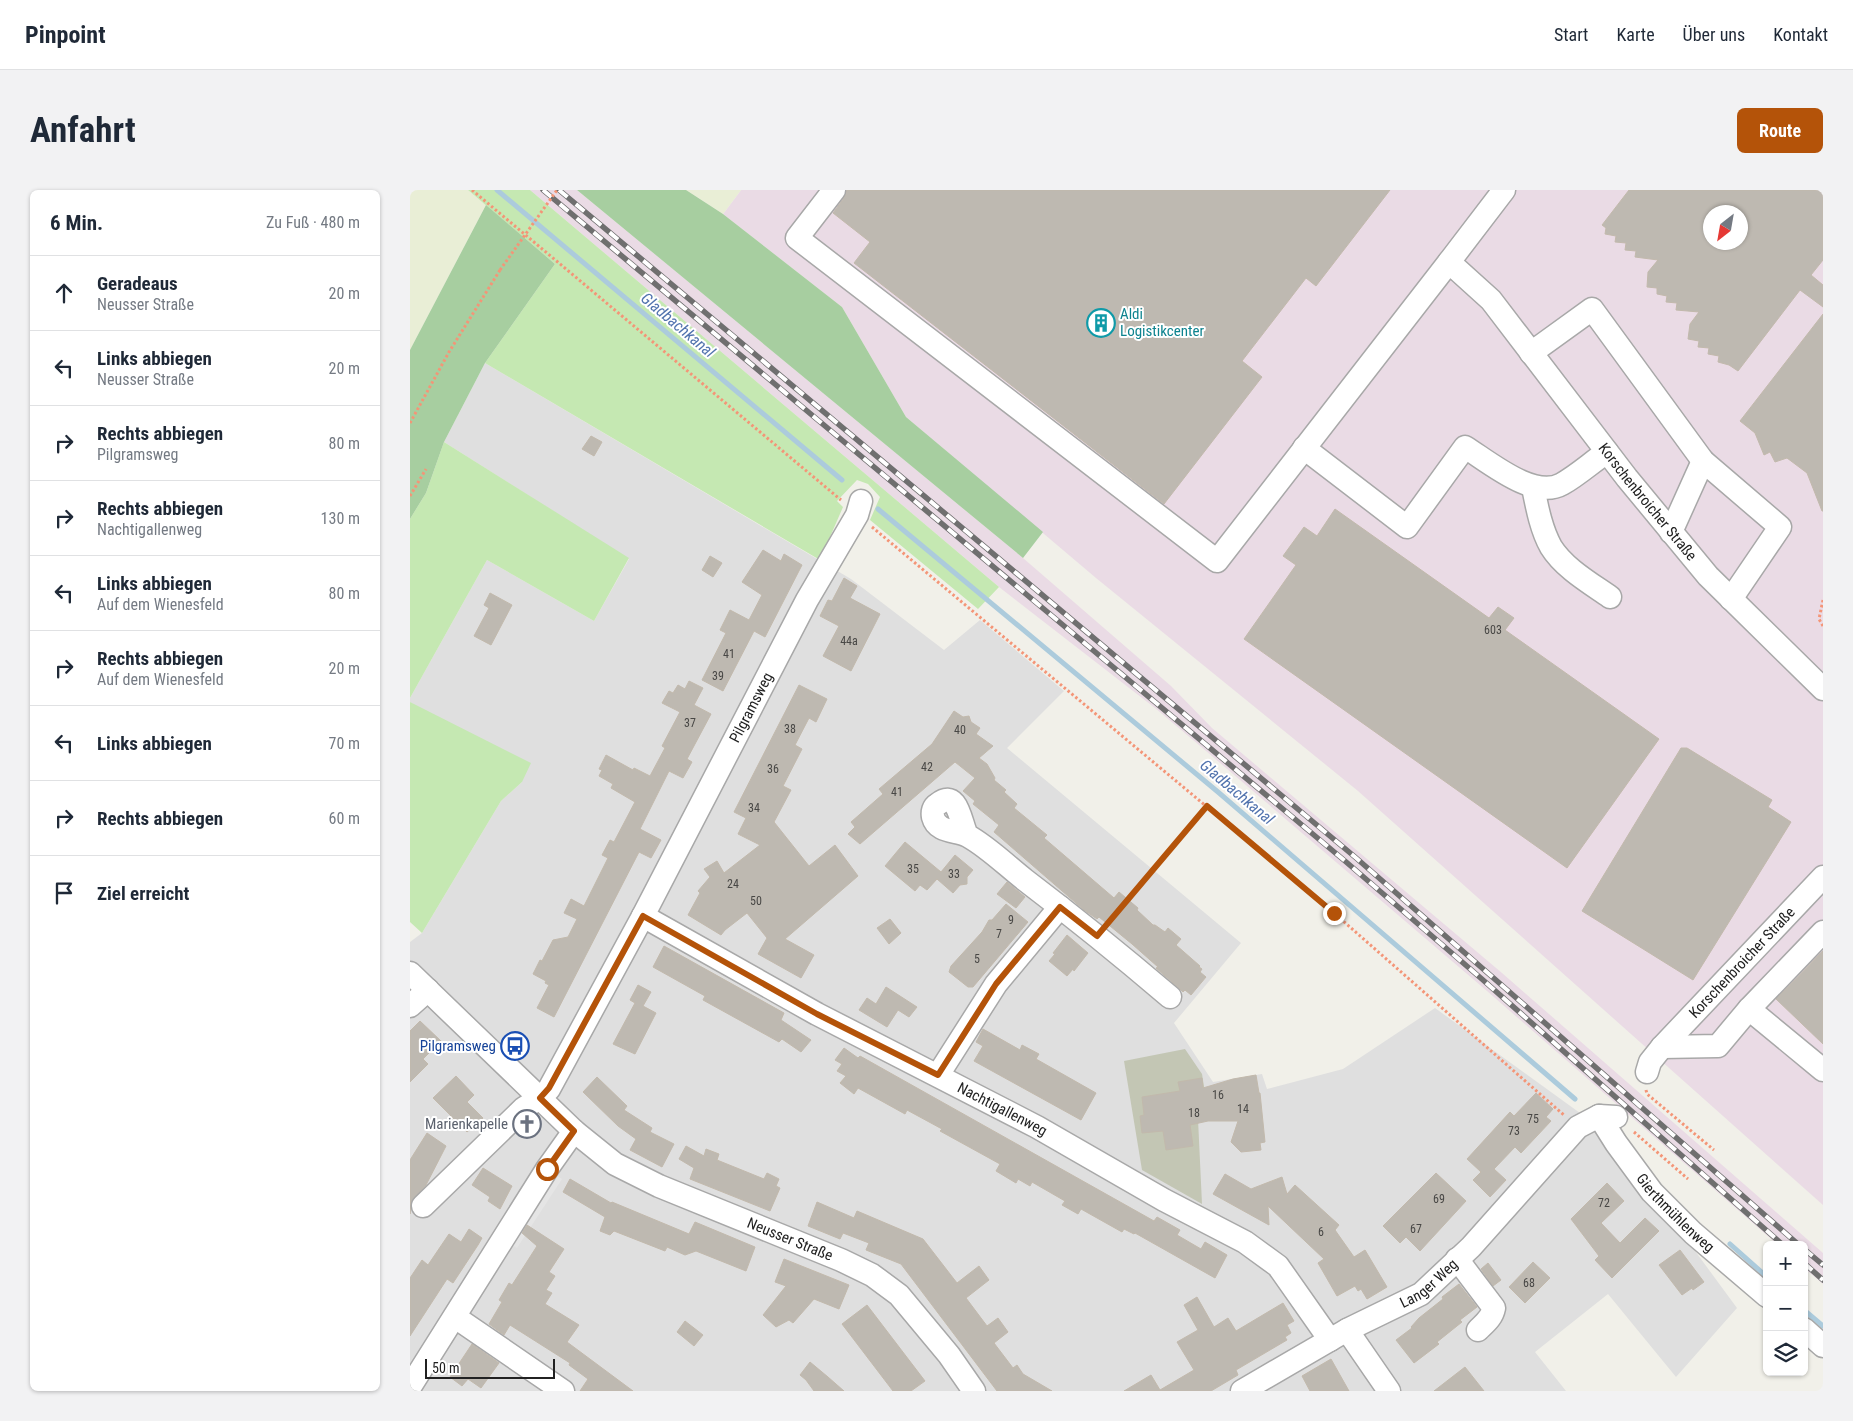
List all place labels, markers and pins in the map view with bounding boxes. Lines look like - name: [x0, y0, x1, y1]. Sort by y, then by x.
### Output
- place label: Aldi Logistikcenter: [1120, 305, 1205, 340]
- building icon: Aldi Logistikcenter: [1086, 308, 1116, 338]
- bus stop icon: Pilgramsweg: [500, 1031, 530, 1061]
- place label: Pilgramsweg: [420, 1037, 496, 1055]
- church icon: Marienkapelle: [512, 1109, 542, 1139]
- place label: Marienkapelle: [425, 1115, 508, 1133]

